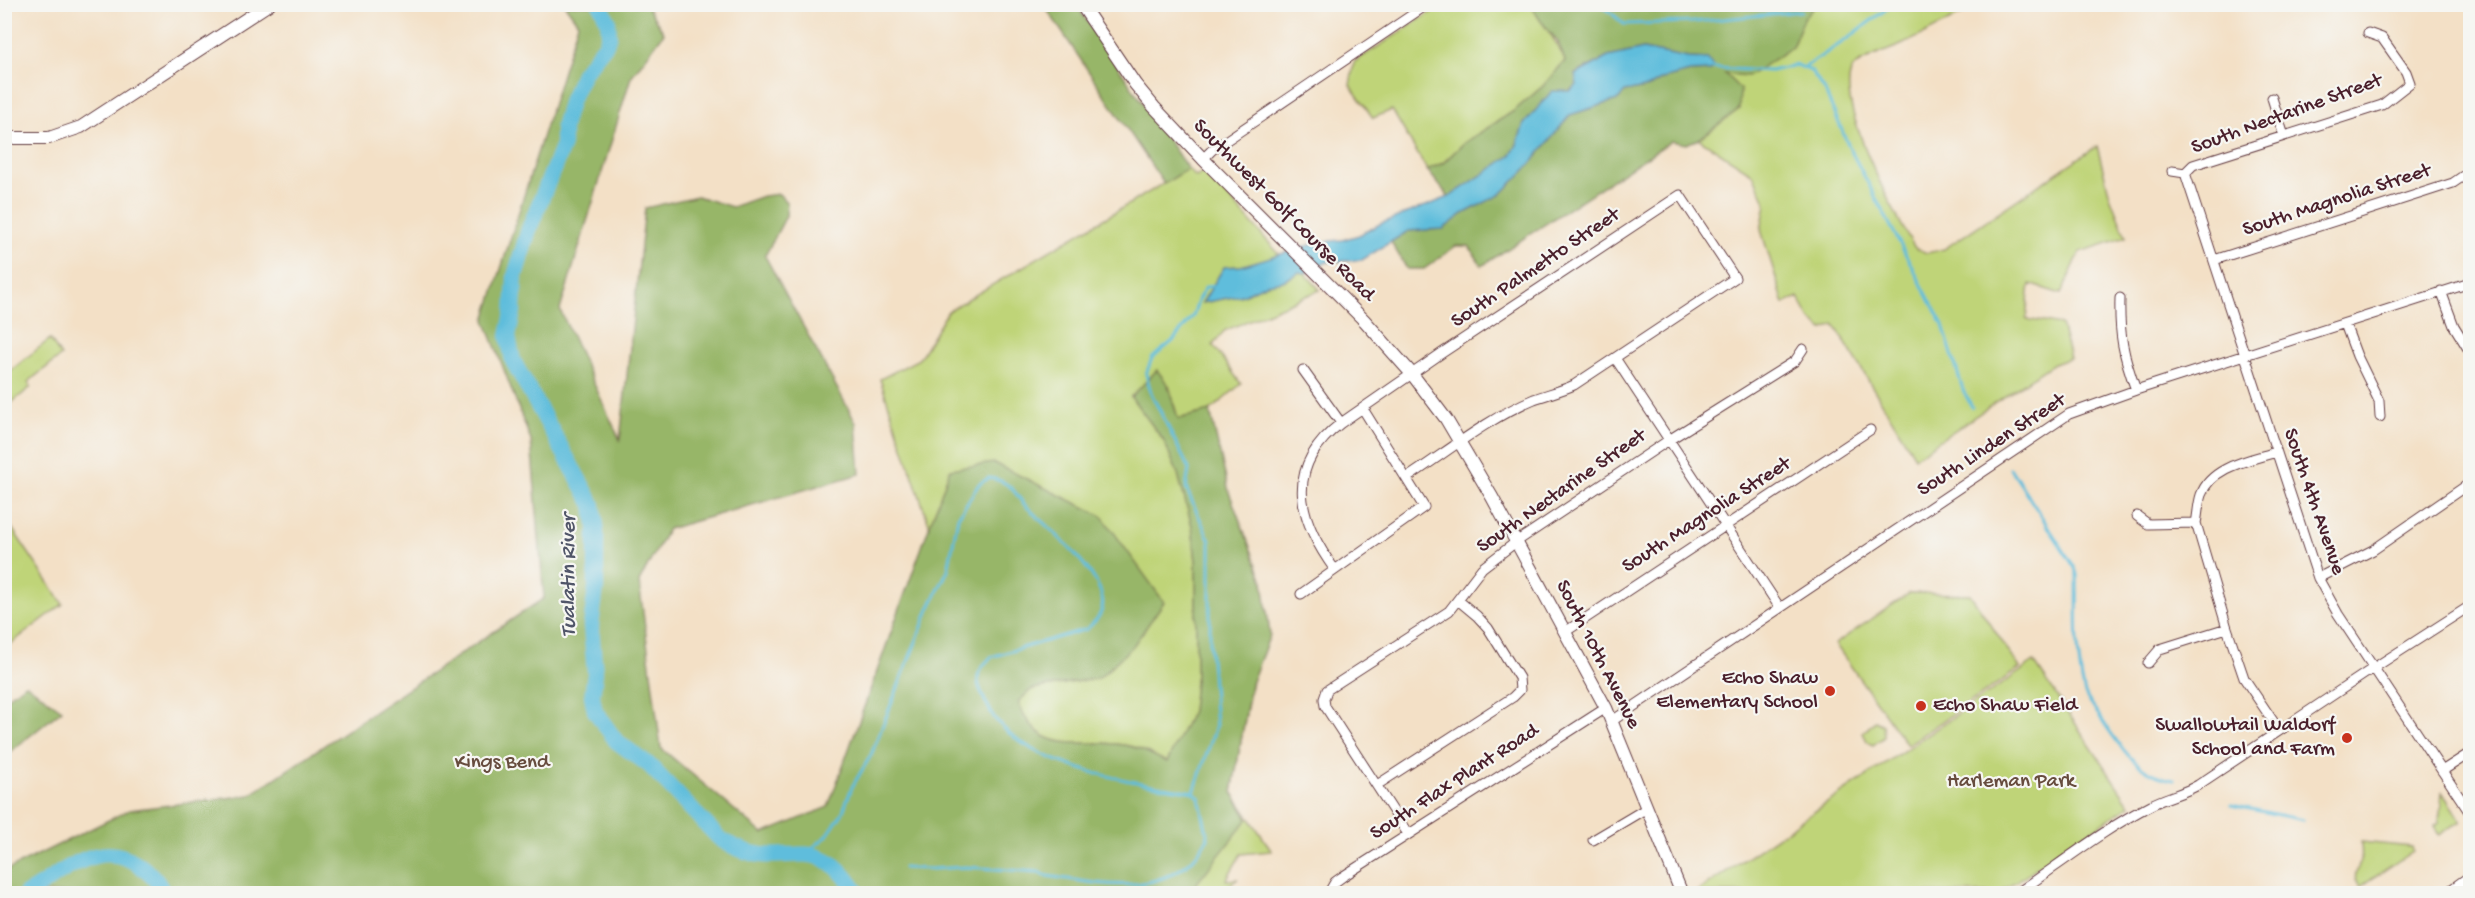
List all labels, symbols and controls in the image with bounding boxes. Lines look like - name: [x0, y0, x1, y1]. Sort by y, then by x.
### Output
- street label: South Nectarine Street: [2188, 68, 2388, 161]
- street label: Southwest Golf Course Road: [1187, 115, 1381, 309]
- street label: South Magnolia Street: [2240, 158, 2436, 243]
- street label: South Palmetto Street: [1447, 202, 1627, 335]
- street label: South Linden Street: [1913, 387, 2073, 503]
- street label: South Nectarine Street: [1472, 423, 1653, 560]
- street label: South 4th Avenue: [2276, 425, 2350, 580]
- street label: South Magnolia Street: [1618, 451, 1798, 580]
- water label: Tualatin River: [557, 510, 583, 637]
- street label: South 10th Avenue: [1549, 576, 1646, 735]
- place label: Echo Shaw Elementary School: [1656, 667, 1819, 716]
- marker: Echo Shaw Elementary School: [1823, 684, 1837, 698]
- place label: Echo Shaw Field: [1933, 694, 2079, 719]
- marker: Echo Shaw Field: [1914, 699, 1928, 713]
- place label: Swallowtail Waldorf School and Farm: [2155, 714, 2337, 763]
- street label: South Flax Plant Road: [1366, 718, 1545, 847]
- marker: Swallowtail Waldorf School and Farm: [2340, 731, 2354, 745]
- park label: Kings Bend: [455, 751, 551, 776]
- park label: Harleman Park: [1947, 770, 2078, 795]

